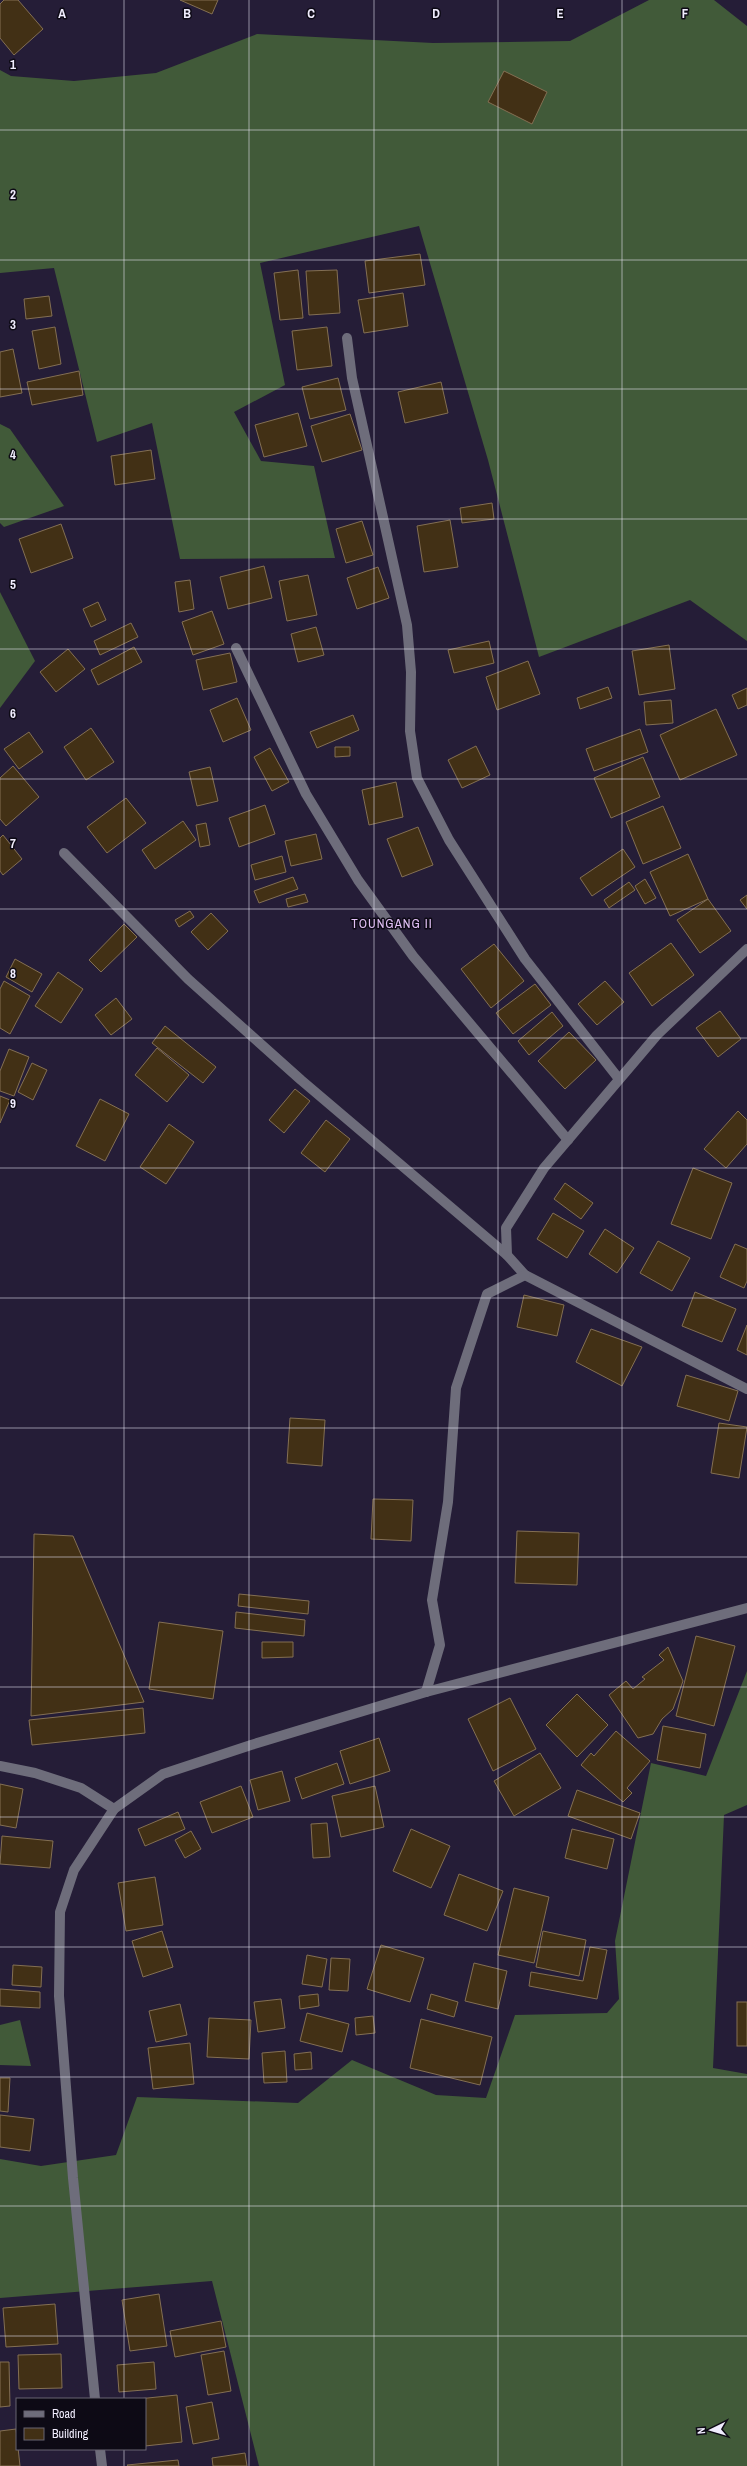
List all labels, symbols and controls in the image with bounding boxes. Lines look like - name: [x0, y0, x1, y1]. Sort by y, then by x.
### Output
- text: A: [58, 5, 66, 22]
- text: B: [183, 5, 191, 22]
- text: C: [307, 5, 315, 22]
- text: D: [432, 5, 440, 22]
- text: E: [556, 5, 564, 22]
- text: F: [682, 5, 689, 22]
- text: 1: [10, 56, 16, 73]
- text: 2: [10, 186, 16, 203]
- text: 3: [10, 316, 16, 333]
- text: 4: [10, 446, 16, 463]
- text: 5: [10, 576, 16, 593]
- text: 6: [10, 705, 16, 722]
- text: 7: [10, 835, 16, 852]
- district label: TOUNGANG II: [351, 915, 433, 932]
- text: 8: [10, 965, 16, 982]
- text: 9: [10, 1095, 16, 1112]
- legend: [16, 2398, 146, 2450]
- text: Road: [52, 2406, 76, 2422]
- north arrow: [691, 2410, 731, 2450]
- text: Building: [52, 2426, 89, 2442]
- text: N: [694, 2427, 708, 2435]

